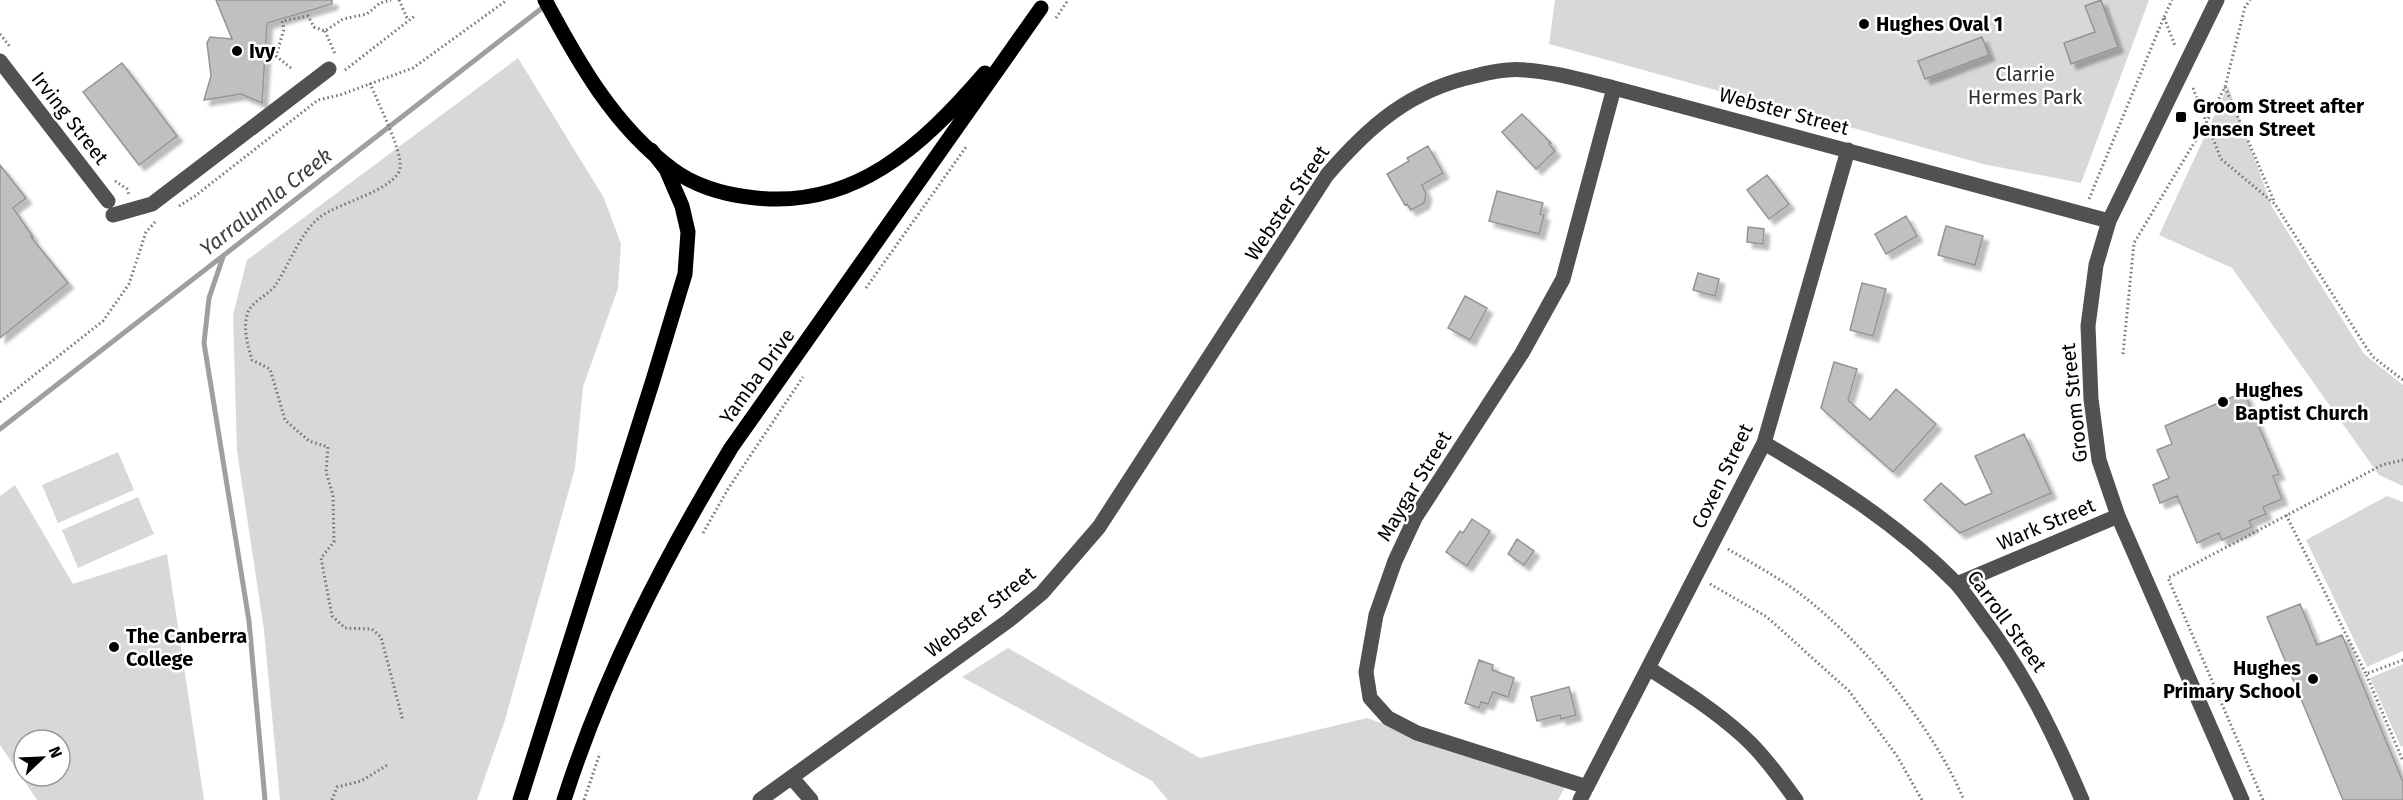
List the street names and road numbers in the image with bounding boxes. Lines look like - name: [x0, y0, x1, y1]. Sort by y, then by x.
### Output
- street label: Irving Street: [26, 67, 114, 170]
- street label: Webster Street: [1716, 82, 1852, 140]
- street label: Webster Street: [1240, 140, 1335, 265]
- street label: Yamba Drive: [714, 324, 800, 428]
- street label: Groom Street: [2056, 341, 2092, 464]
- street label: Coxen Street: [1686, 419, 1758, 532]
- street label: Maygar Street: [1372, 426, 1457, 545]
- street label: Wark Street: [1993, 492, 2099, 555]
- street label: Webster Street: [920, 561, 1041, 663]
- street label: Carroll Street: [1962, 566, 2052, 677]

